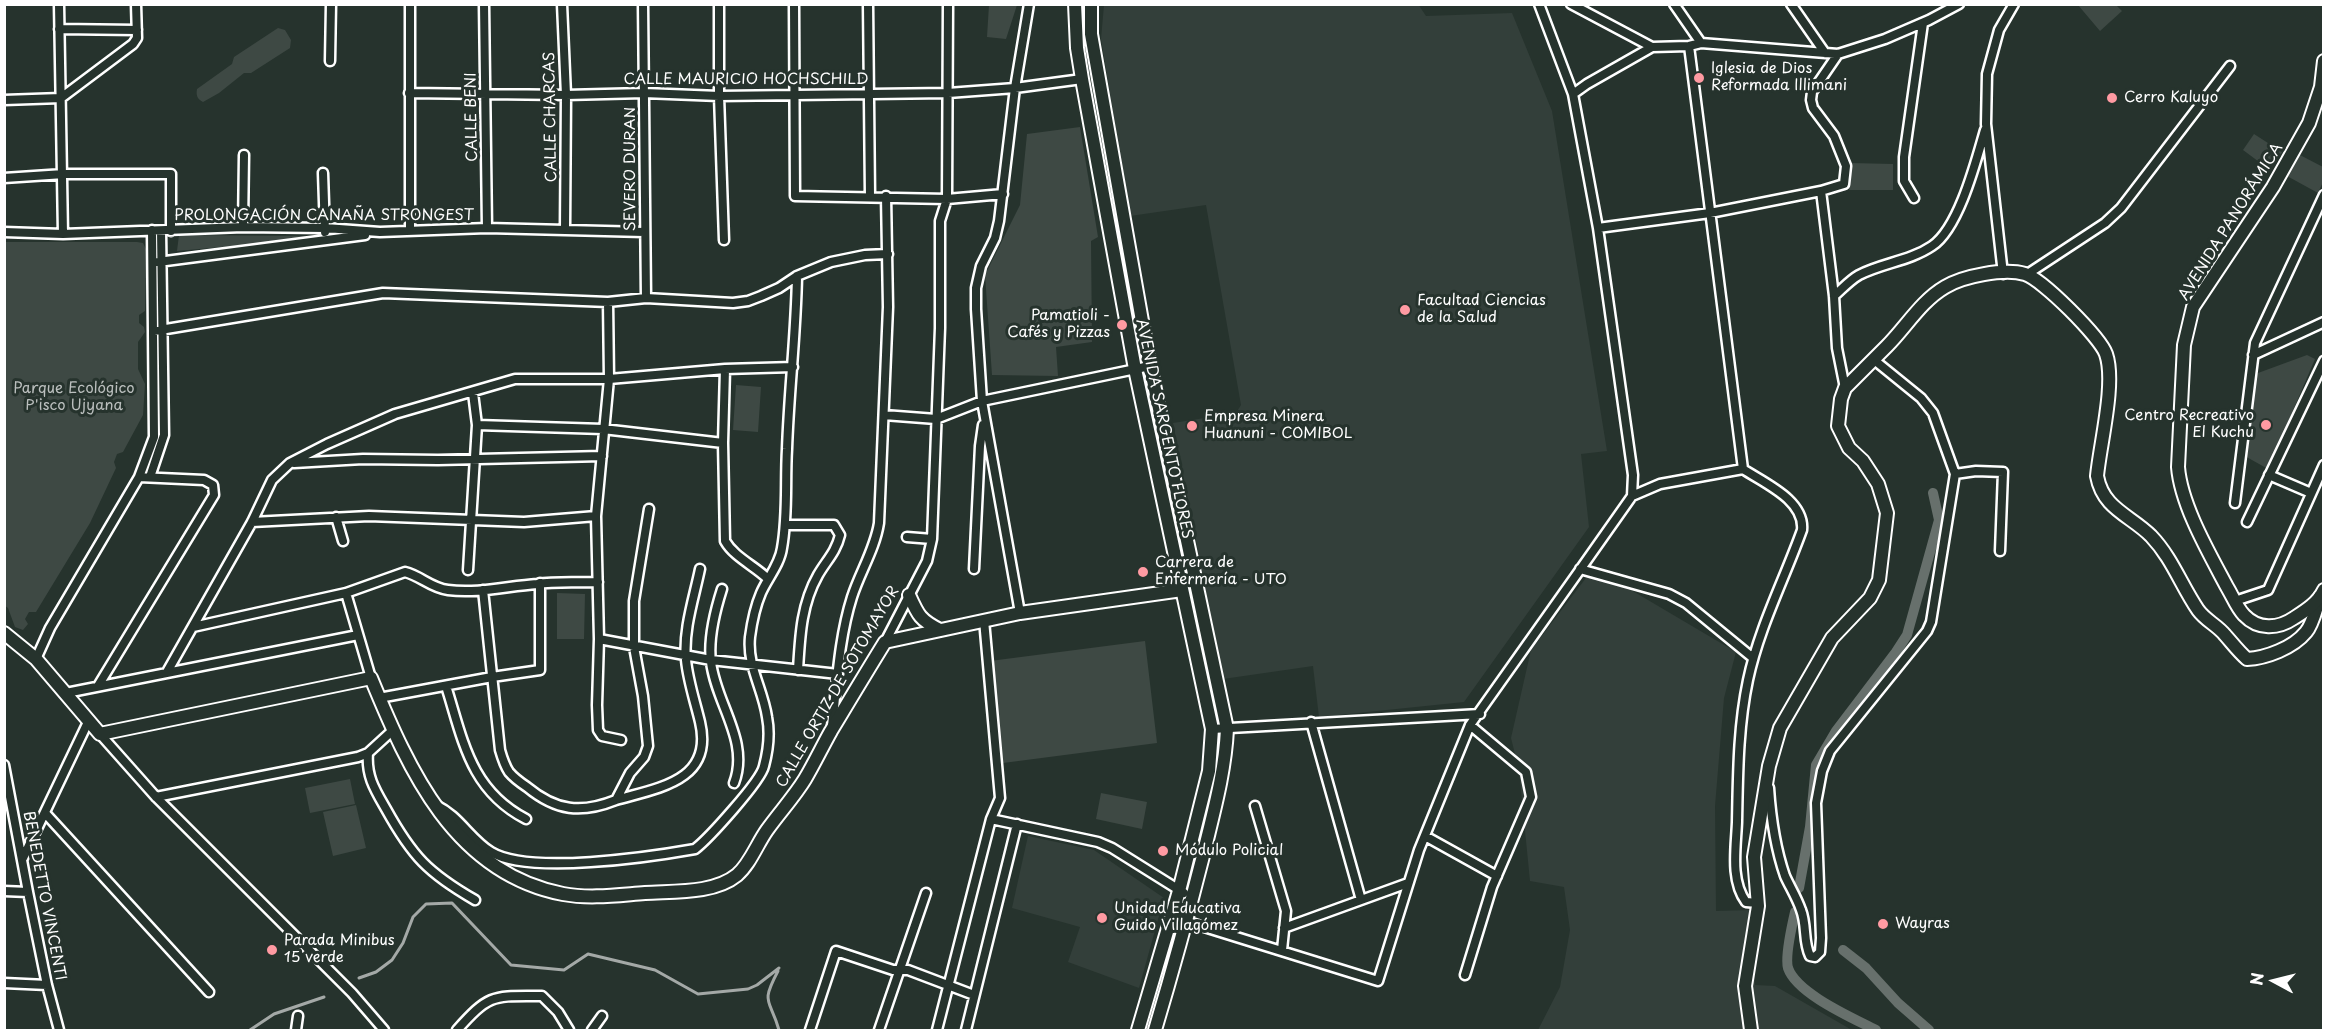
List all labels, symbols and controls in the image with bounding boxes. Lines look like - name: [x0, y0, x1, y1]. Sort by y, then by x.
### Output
- street label: CALLE CHARCAS: [541, 51, 561, 183]
- place label: Iglesia de Dios Reformada Illimani: [1711, 60, 1847, 95]
- street label: CALLE MAURICIO HOCHSCHILD: [623, 71, 869, 89]
- marker: Iglesia de Dios Reformada Illimani: [1692, 71, 1706, 85]
- street label: CALLE BENI: [462, 72, 482, 162]
- place label: Cerro Kaluyo: [2124, 89, 2218, 107]
- marker: Cerro Kaluyo: [2105, 91, 2119, 105]
- street label: SEVERO DURAN: [622, 107, 640, 231]
- street label: AVENIDA PANORÁMICA: [2175, 140, 2287, 304]
- street label: PROLONGACIÓN CANAÑA STRONGEST: [174, 207, 474, 225]
- place label: Facultad Ciencias de la Salud: [1417, 292, 1546, 327]
- marker: Facultad Ciencias de la Salud: [1398, 303, 1412, 317]
- place label: Pamatioli - Cafés y Pizzas: [1007, 307, 1110, 342]
- street label: AVENIDA SARGENTO FLORES: [1132, 317, 1196, 541]
- marker: Pamatioli - Cafés y Pizzas: [1115, 318, 1129, 332]
- park label: Parque Ecológico P'isco Ujyana: [13, 380, 135, 415]
- place label: Centro Recreativo El Kuchu: [2124, 407, 2254, 442]
- place label: Empresa Minera Huanuni - COMIBOL: [1204, 408, 1353, 443]
- marker: Centro Recreativo El Kuchu: [2259, 418, 2273, 432]
- marker: Empresa Minera Huanuni - COMIBOL: [1185, 419, 1199, 433]
- place label: Carrera de Enfermería - UTO: [1155, 554, 1287, 589]
- marker: Carrera de Enfermería - UTO: [1136, 565, 1150, 579]
- street label: CALLE ORTIZ DE SOTOMAYOR: [773, 583, 903, 791]
- street label: BENEDETTO VINCENTI: [19, 810, 69, 982]
- place label: Módulo Policial: [1175, 842, 1283, 860]
- marker: Módulo Policial: [1156, 844, 1170, 858]
- place label: Unidad Educativa Guido Villagómez: [1114, 900, 1241, 935]
- marker: Unidad Educativa Guido Villagómez: [1095, 911, 1109, 925]
- place label: Wayras: [1895, 915, 1950, 933]
- marker: Wayras: [1876, 917, 1890, 931]
- place label: Parada Minibus 15 verde: [284, 932, 395, 967]
- marker: Parada Minibus 15 verde: [265, 943, 279, 957]
- north arrow: [2244, 951, 2304, 1011]
- text: N: [2243, 971, 2269, 987]

